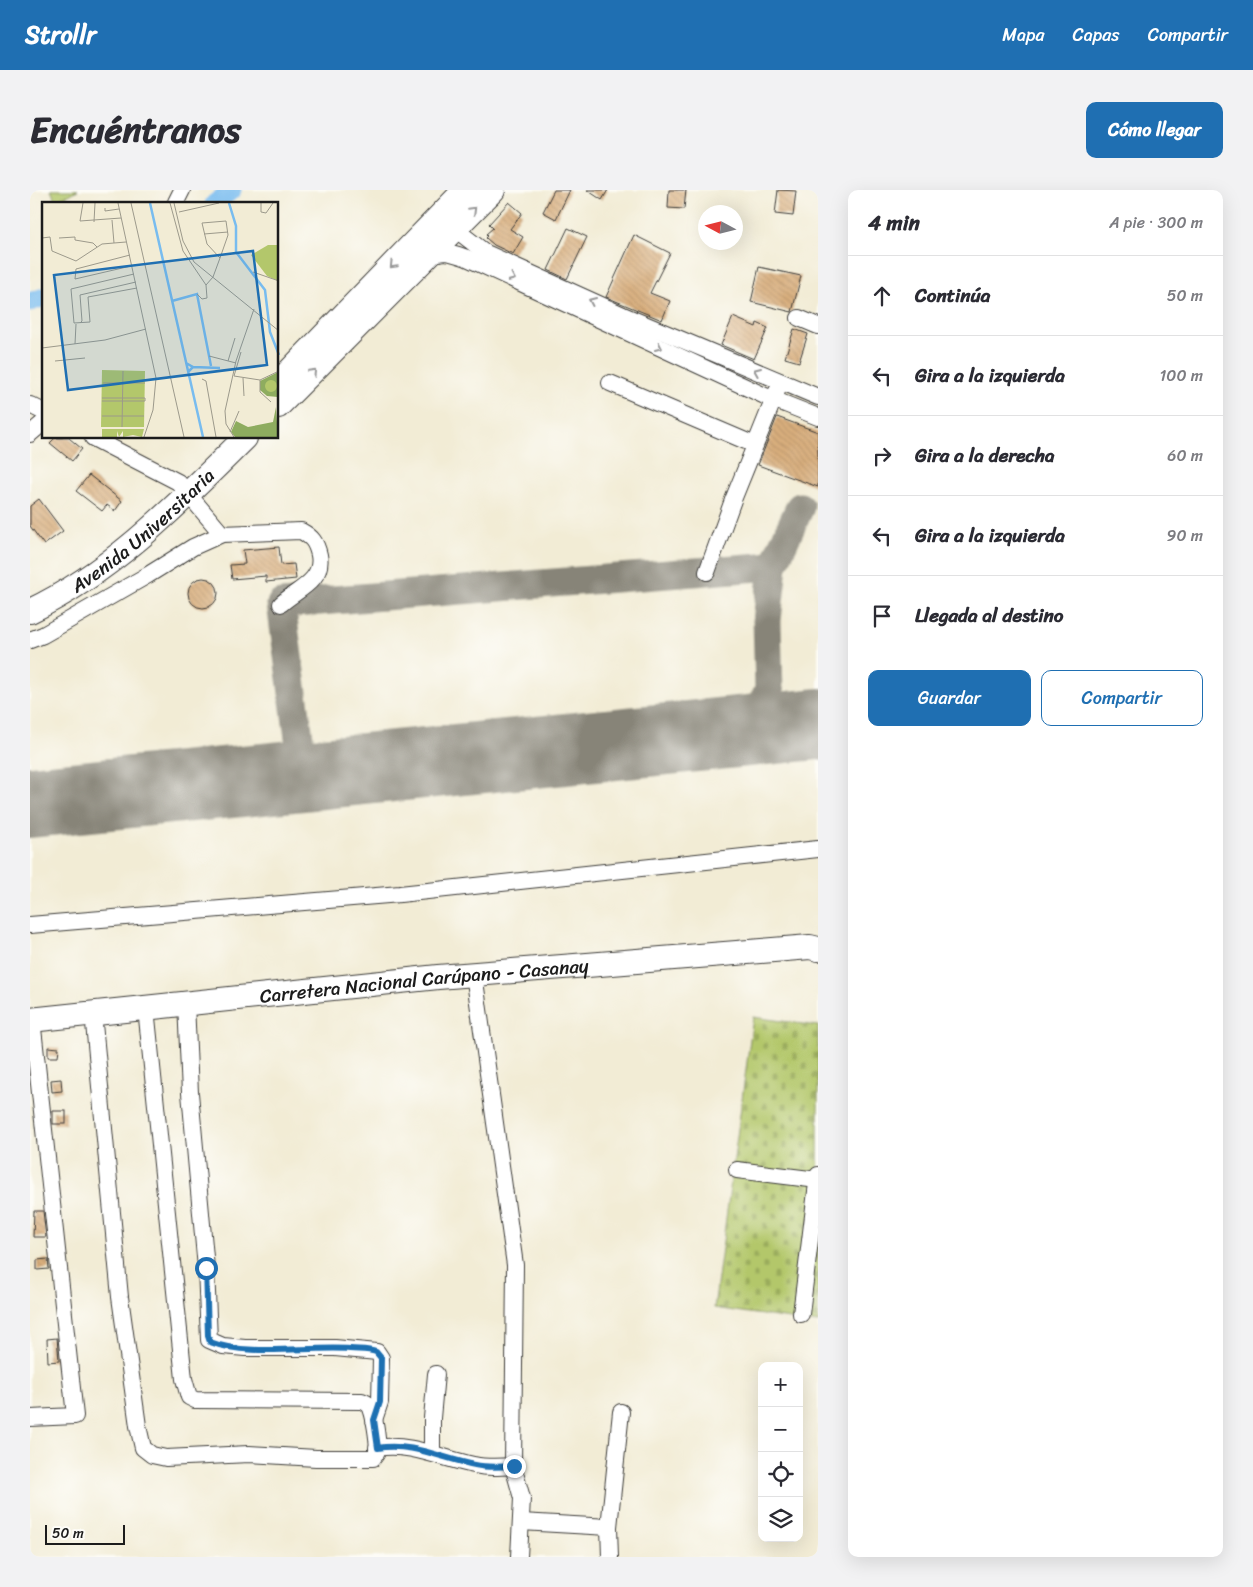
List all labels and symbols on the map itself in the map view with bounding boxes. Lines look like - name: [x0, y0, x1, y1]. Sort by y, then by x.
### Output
- inset map: [42, 202, 279, 439]
- north arrow: [698, 205, 743, 250]
- one-way arrow: [468, 207, 477, 216]
- one-way arrow: [390, 259, 399, 268]
- one-way arrow: [507, 272, 516, 283]
- one-way arrow: [588, 296, 597, 307]
- one-way arrow: [654, 341, 663, 351]
- one-way arrow: [753, 367, 762, 378]
- one-way arrow: [307, 369, 316, 378]
- street label: Avenida Universitaria: [63, 460, 223, 602]
- street label: Carretera Nacional Carúpano - Casanay: [258, 948, 590, 1012]
- route start: [195, 1257, 218, 1280]
- route end: [503, 1455, 526, 1478]
- scale bar: [45, 1522, 125, 1545]

